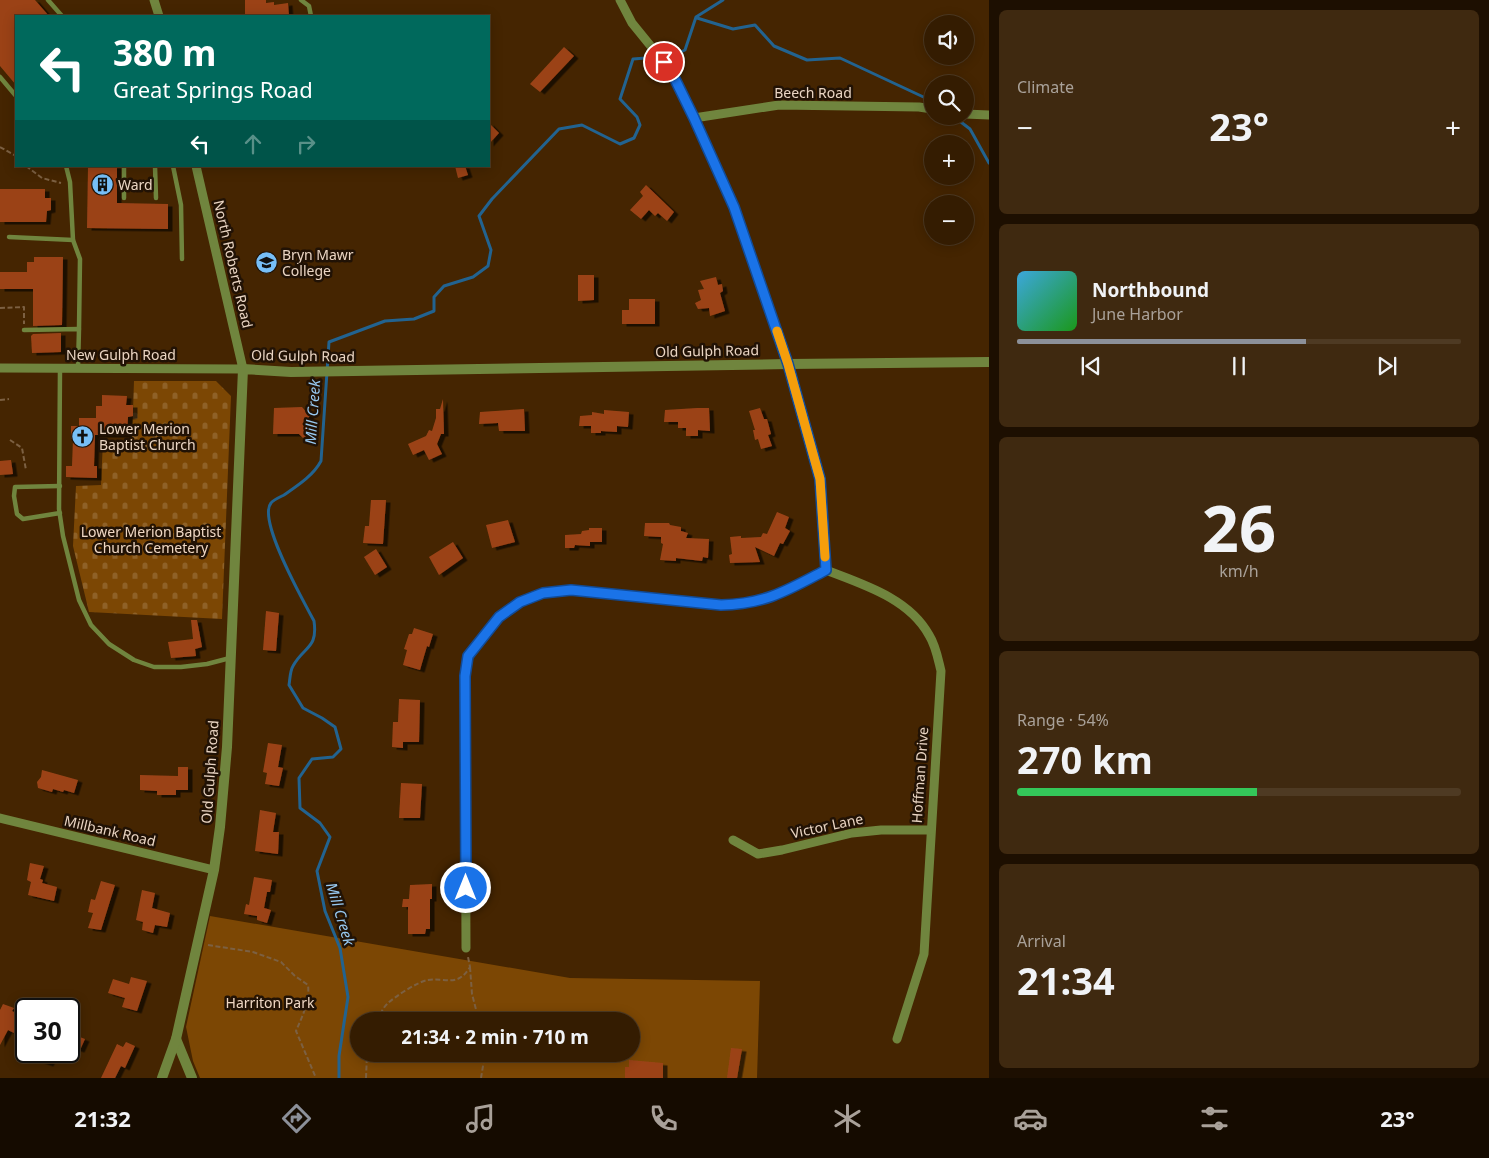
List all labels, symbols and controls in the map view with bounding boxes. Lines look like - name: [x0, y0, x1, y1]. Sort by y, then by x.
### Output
- map controls: [924, 15, 974, 245]
- button: sound: [924, 15, 974, 65]
- text: 380 m: [113, 29, 216, 76]
- icon: left: [30, 35, 95, 100]
- pin: [643, 41, 685, 83]
- icon: arrive: [650, 48, 678, 76]
- text: Great Springs Road: [113, 74, 313, 104]
- button: search: [924, 75, 974, 125]
- text: Climate: [1017, 76, 1074, 98]
- street label: Beech Road: [774, 83, 852, 102]
- text: 23°: [1209, 100, 1269, 152]
- text: −: [1017, 108, 1033, 146]
- text: +: [1445, 108, 1461, 146]
- icon: left: [186, 130, 214, 158]
- icon: ahead: [239, 130, 267, 158]
- icon: right: [292, 130, 320, 158]
- button: +: [924, 135, 974, 185]
- building icon: Ward: [90, 173, 114, 197]
- place label: Ward: [118, 175, 153, 194]
- button: −: [924, 195, 974, 245]
- street label: North Roberts Road: [210, 198, 257, 330]
- place label: Bryn Mawr College: [282, 245, 354, 280]
- school or university icon: Bryn Mawr College: [254, 251, 278, 275]
- text: Northbound: [1092, 277, 1209, 303]
- text: June Harbor: [1092, 303, 1183, 325]
- street label: Old Gulph Road: [655, 340, 759, 361]
- street label: New Gulph Road: [66, 345, 176, 364]
- street label: Old Gulph Road: [251, 345, 355, 366]
- icon: previous: [1077, 352, 1105, 380]
- icon: pause: [1225, 352, 1253, 380]
- icon: next: [1373, 352, 1401, 380]
- water label: Mill Creek: [300, 378, 324, 445]
- place label: Lower Merion Baptist Church: [99, 419, 196, 454]
- church icon: Lower Merion Baptist Church: [71, 425, 95, 449]
- text: 26: [1202, 483, 1276, 571]
- park label: Lower Merion Baptist Church Cemetery: [81, 522, 221, 557]
- text: km/h: [1219, 560, 1259, 582]
- text: Range · 54%: [1017, 709, 1109, 731]
- street label: Old Gulph Road: [196, 720, 223, 824]
- street label: Hoffman Drive: [907, 726, 932, 824]
- text: 270 km: [1017, 733, 1153, 785]
- street label: Victor Lane: [789, 809, 865, 842]
- street label: Millbank Road: [62, 811, 158, 850]
- position arrow: [439, 861, 491, 913]
- water label: Mill Creek: [322, 880, 360, 948]
- text: Arrival: [1017, 930, 1066, 952]
- text: 21:34: [1017, 954, 1115, 1006]
- park label: Harriton Park: [226, 993, 315, 1012]
- speed limit sign: 30: [15, 998, 80, 1063]
- text: 21:34 · 2 min · 710 m: [401, 1024, 589, 1050]
- icon: directions: [279, 1101, 314, 1136]
- icon: music: [463, 1101, 498, 1136]
- icon: phone: [646, 1101, 681, 1136]
- icon: climate: [830, 1101, 865, 1136]
- icon: car: [1013, 1101, 1048, 1136]
- icon: filters: [1197, 1101, 1232, 1136]
- text: 21:32: [74, 1103, 131, 1133]
- text: 23°: [1380, 1103, 1415, 1133]

